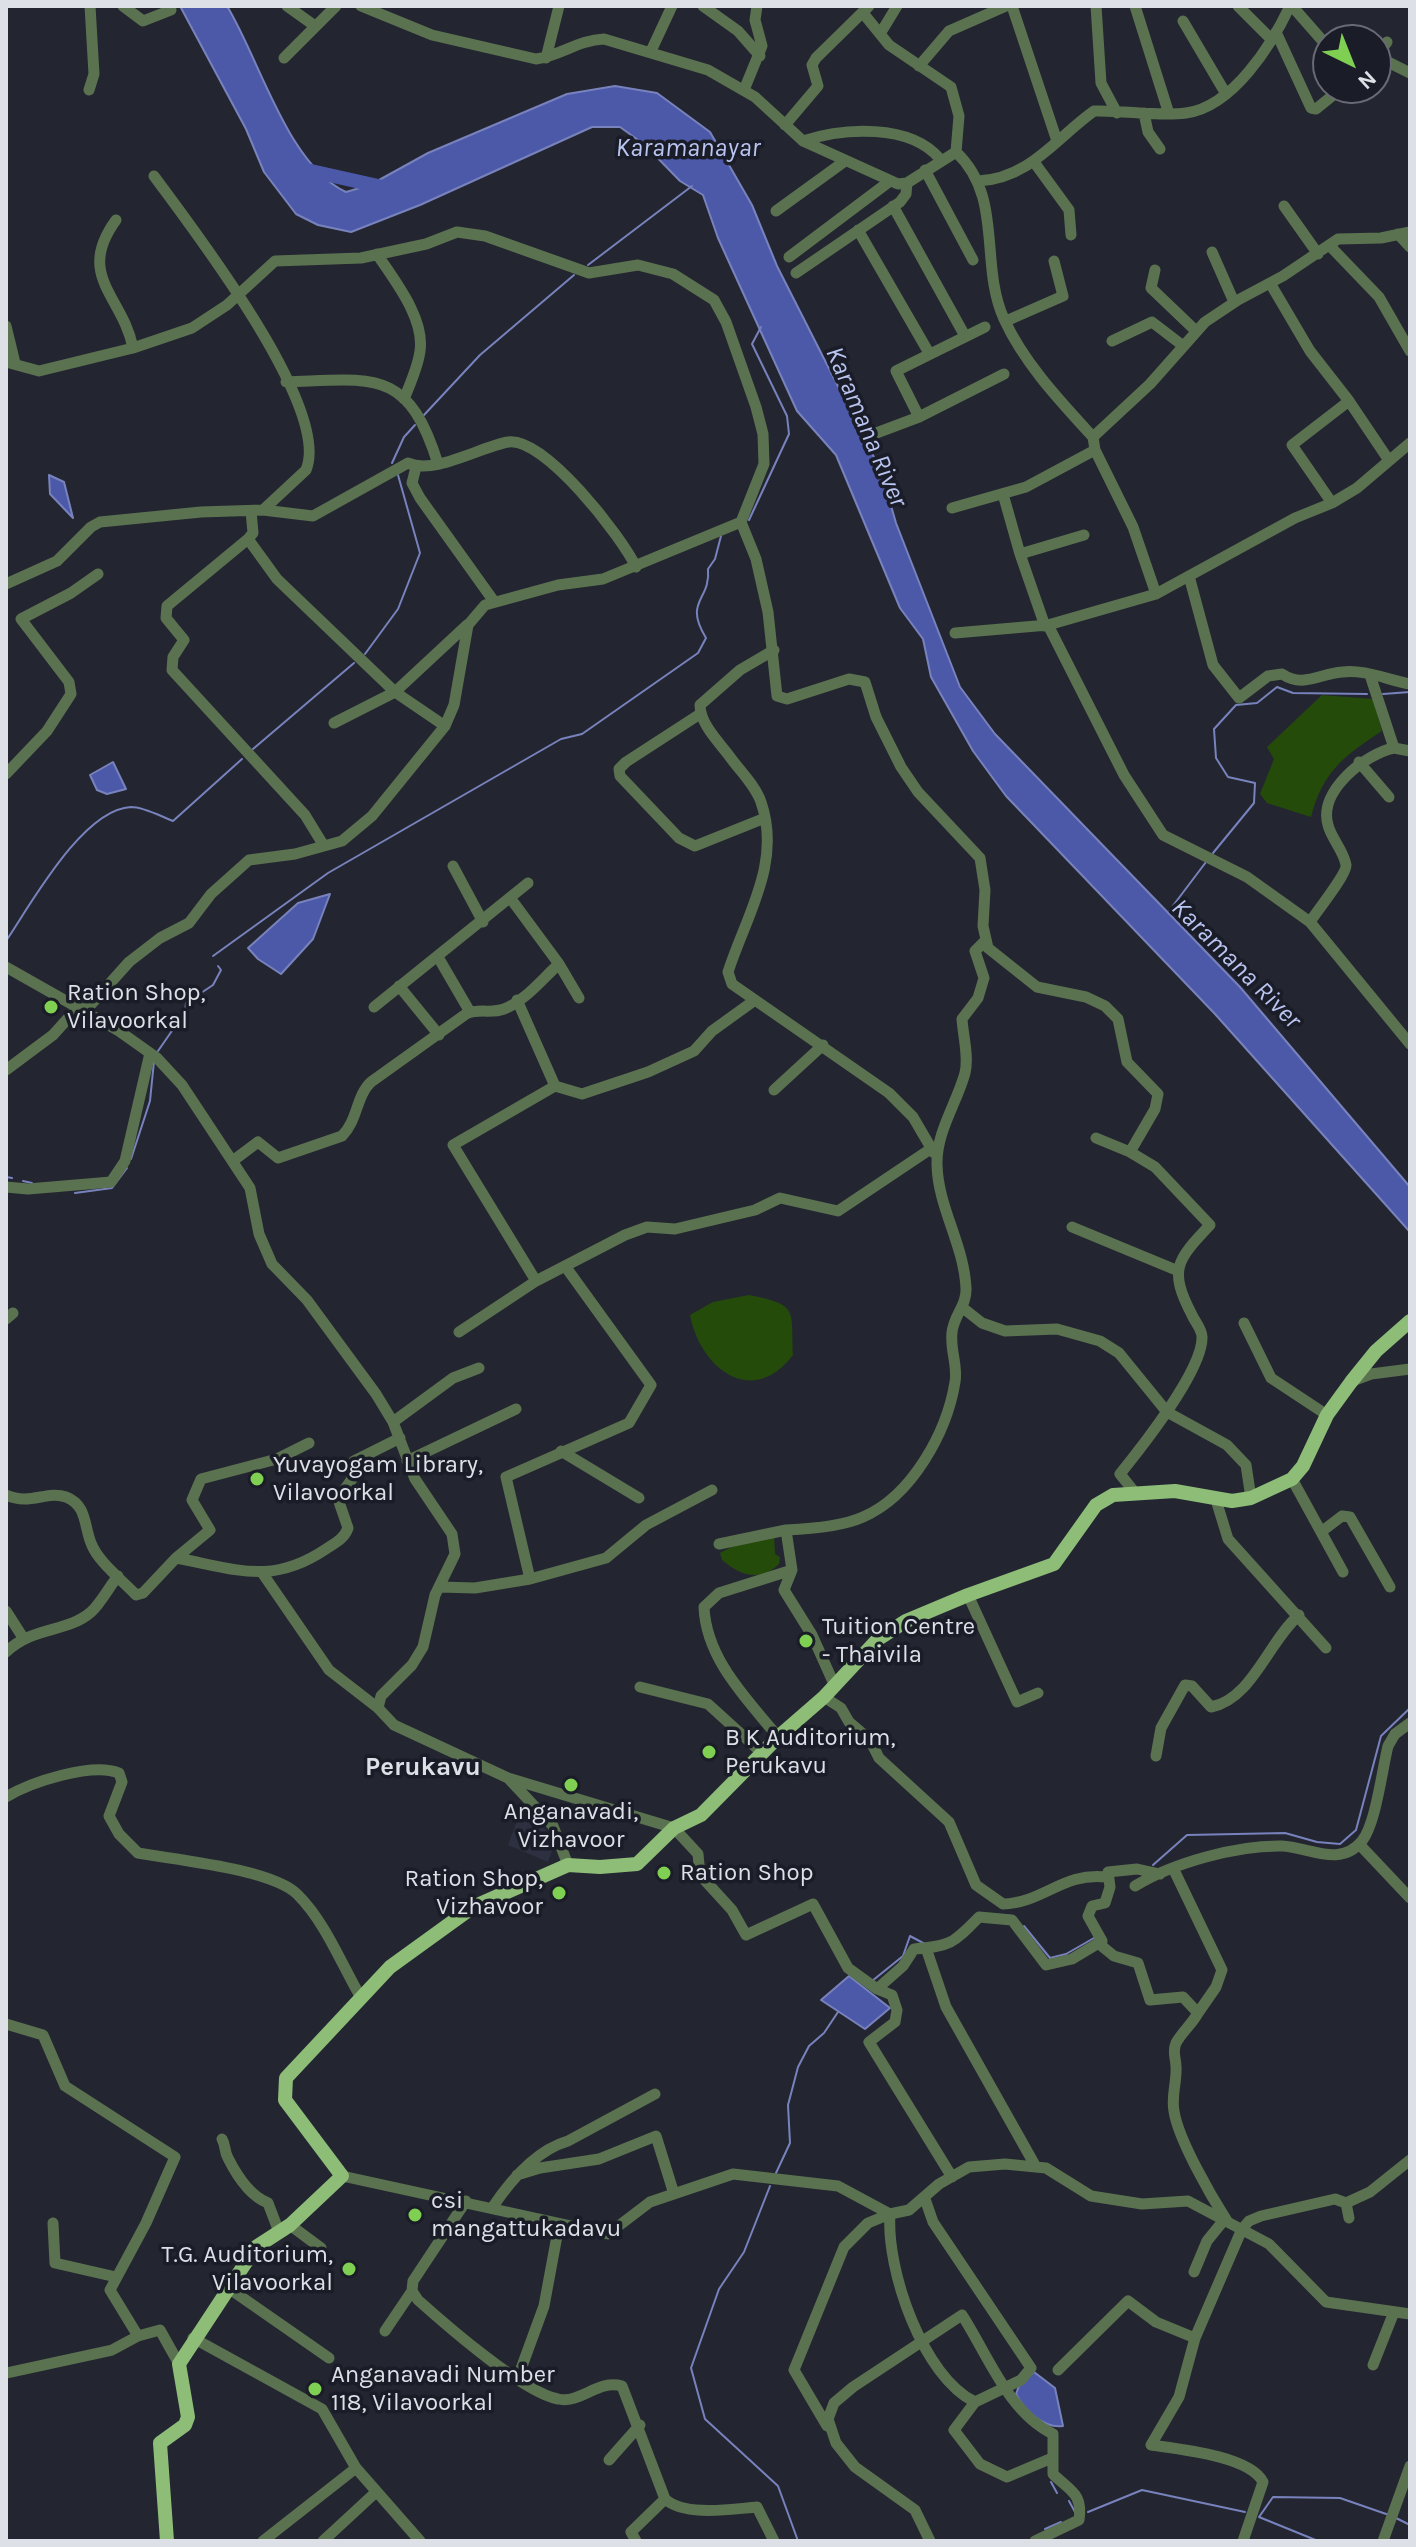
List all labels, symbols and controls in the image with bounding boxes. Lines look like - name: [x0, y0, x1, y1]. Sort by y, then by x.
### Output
- north arrow: [1312, 24, 1392, 104]
- text: N: [1352, 65, 1382, 95]
- water label: Karamanayar: [616, 133, 760, 165]
- water label: Karamana River: [818, 342, 914, 512]
- water label: Karamana River: [1164, 892, 1308, 1036]
- place label: Ration Shop, Vilavoorkal: [67, 979, 206, 1035]
- marker: Ration Shop, Vilavoorkal: [42, 998, 60, 1016]
- place label: Yuvayogam Library, Vilavoorkal: [273, 1451, 483, 1507]
- marker: Yuvayogam Library, Vilavoorkal: [248, 1470, 266, 1488]
- place label: Tuition Centre - Thaivila: [822, 1613, 975, 1669]
- marker: Tuition Centre - Thaivila: [797, 1632, 815, 1650]
- place label: B K Auditorium, Perukavu: [725, 1724, 896, 1780]
- marker: B K Auditorium, Perukavu: [700, 1743, 718, 1761]
- district label: Perukavu: [365, 1752, 481, 1784]
- marker: Anganavadi, Vizhavoor: [562, 1776, 580, 1794]
- place label: Anganavadi, Vizhavoor: [504, 1798, 638, 1854]
- place label: Ration Shop: [680, 1859, 814, 1887]
- marker: Ration Shop: [655, 1864, 673, 1882]
- place label: Ration Shop, Vizhavoor: [404, 1865, 543, 1921]
- marker: Ration Shop, Vizhavoor: [550, 1884, 568, 1902]
- place label: csi mangattukadavu: [431, 2187, 621, 2243]
- marker: csi mangattukadavu: [406, 2206, 424, 2224]
- place label: T.G. Auditorium, Vilavoorkal: [162, 2241, 333, 2297]
- marker: T.G. Auditorium, Vilavoorkal: [340, 2260, 358, 2278]
- place label: Anganavadi Number 118, Vilavoorkal: [331, 2361, 555, 2417]
- marker: Anganavadi Number 118, Vilavoorkal: [306, 2380, 324, 2398]

